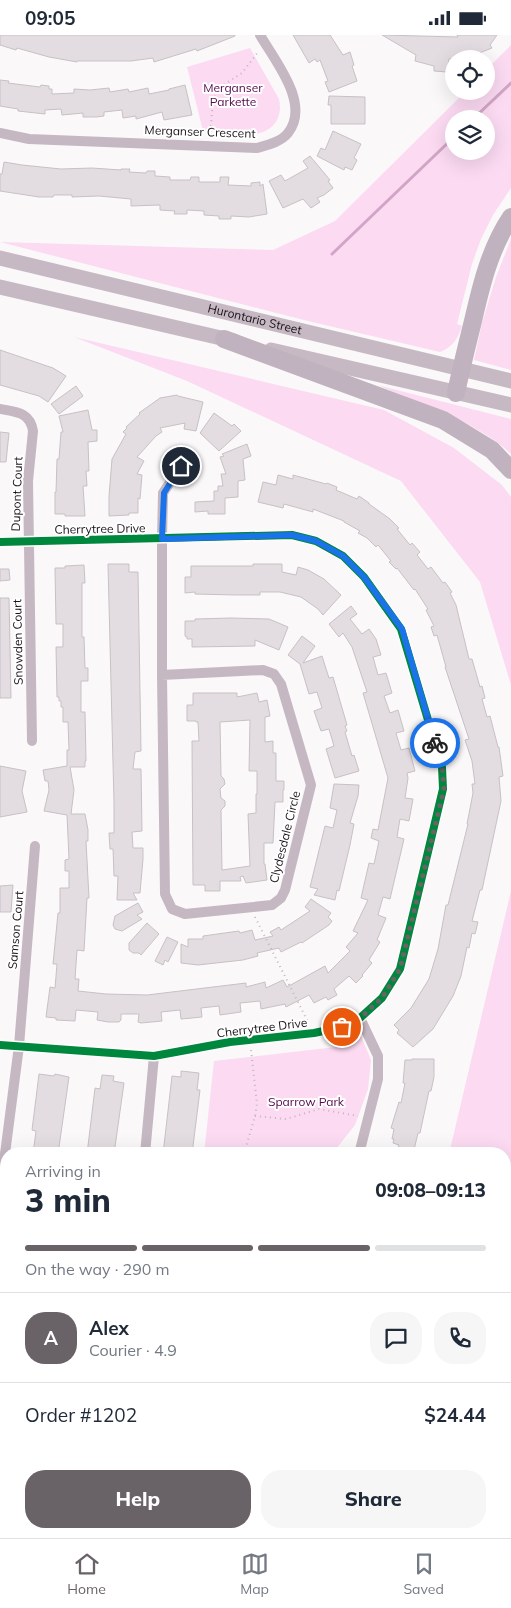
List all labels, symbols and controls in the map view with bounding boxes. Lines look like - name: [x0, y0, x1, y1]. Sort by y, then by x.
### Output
- text: 09:05: [25, 6, 75, 30]
- map controls: [445, 50, 495, 160]
- button: locate: [445, 50, 495, 100]
- park label: Merganser Parkette: [203, 80, 263, 109]
- button: layers: [445, 110, 495, 160]
- street label: Merganser Crescent: [144, 122, 256, 141]
- street label: Hurontario Street: [206, 300, 303, 337]
- pin: [160, 445, 202, 487]
- icon: home: [167, 452, 195, 480]
- street label: Dupont Court: [8, 456, 25, 532]
- street label: Cherrytree Drive: [54, 520, 146, 537]
- street label: Snowden Court: [9, 599, 26, 685]
- courier: [410, 718, 460, 768]
- icon: bike: [421, 729, 449, 757]
- street label: Clydesdale Circle: [266, 789, 303, 885]
- street label: Samson Court: [5, 890, 26, 970]
- pin: [321, 1006, 363, 1048]
- icon: bag: [328, 1013, 356, 1041]
- street label: Cherrytree Drive: [216, 1015, 308, 1040]
- park label: Sparrow Park: [268, 1094, 345, 1109]
- text: Arriving in: [25, 1161, 101, 1181]
- text: 09:08–09:13: [375, 1178, 486, 1202]
- text: 3 min: [25, 1180, 111, 1220]
- text: On the way · 290 m: [25, 1259, 170, 1279]
- button: chat: [370, 1312, 422, 1364]
- button: phone: [434, 1312, 486, 1364]
- text: Alex: [89, 1316, 129, 1340]
- text: A: [44, 1326, 58, 1350]
- text: Courier · 4.9: [89, 1340, 177, 1360]
- text: Order #1202: [25, 1403, 137, 1427]
- text: $24.44: [424, 1403, 486, 1427]
- button: Help: [25, 1470, 251, 1528]
- button: Share: [261, 1470, 486, 1528]
- tab: Home: [67, 1550, 106, 1598]
- tab: Map: [240, 1550, 269, 1598]
- tab: Saved: [403, 1550, 444, 1598]

